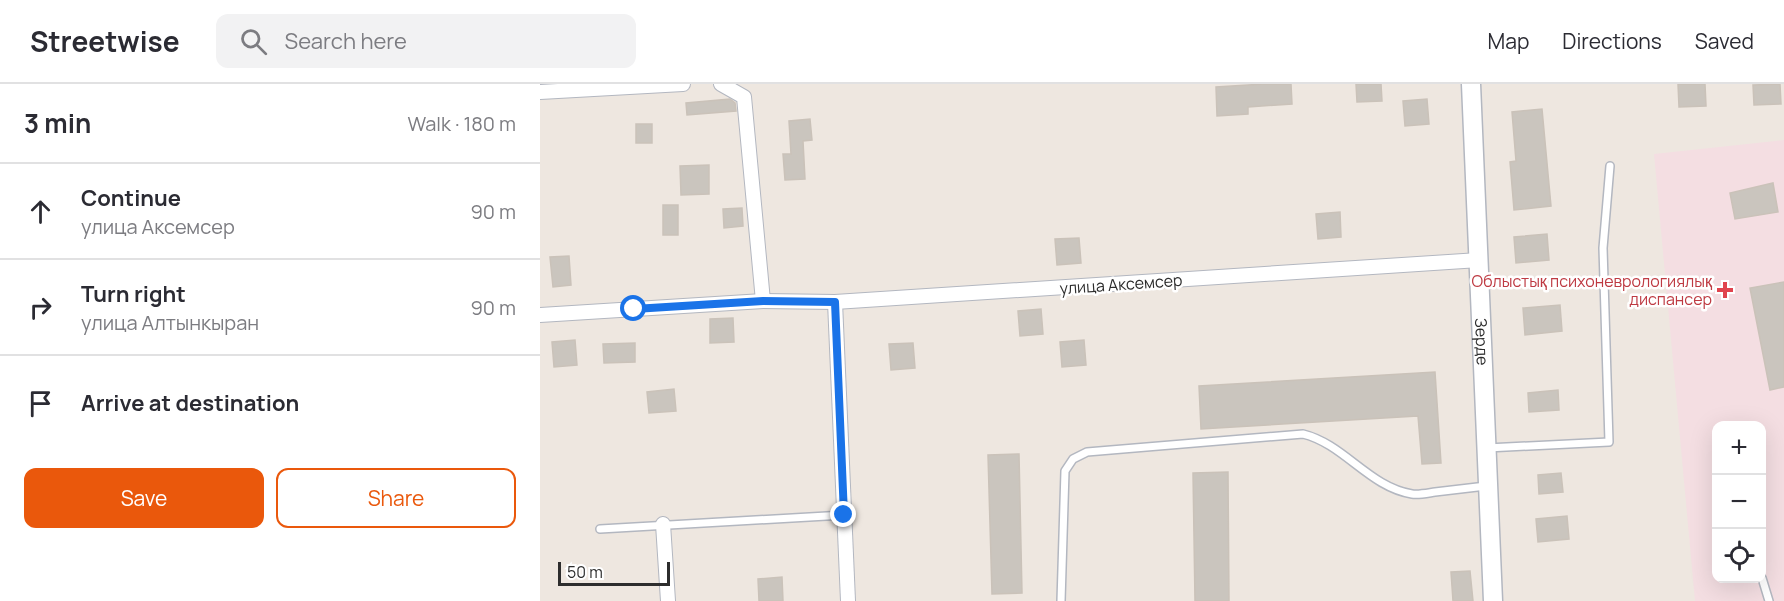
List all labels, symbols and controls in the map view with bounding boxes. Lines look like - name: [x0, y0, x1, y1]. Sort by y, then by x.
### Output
- search box: [216, 14, 636, 68]
- text: Streetwise: [30, 22, 180, 60]
- icon: search: [237, 25, 270, 58]
- text: Search here: [285, 26, 407, 56]
- text: Map: [1488, 27, 1529, 55]
- text: Directions: [1562, 27, 1662, 55]
- text: Saved: [1695, 27, 1754, 55]
- text: 3 min: [24, 105, 91, 141]
- text: Walk · 180 m: [407, 110, 516, 137]
- text: Continue: [81, 183, 181, 213]
- icon: ahead: [24, 195, 57, 228]
- text: 90 m: [470, 198, 516, 225]
- text: улица Аксемсер: [81, 213, 235, 240]
- street label: улица Аксемсер: [1059, 269, 1183, 299]
- place label: Облыстық психоневрологиялық диспансер: [1472, 270, 1713, 310]
- text: Turn right: [81, 279, 186, 309]
- marker: Облыстық психоневрологиялық диспансер: [1716, 281, 1734, 299]
- icon: right: [24, 291, 57, 324]
- text: 90 m: [470, 294, 516, 321]
- route start: [620, 295, 646, 321]
- text: улица Алтынкыран: [81, 309, 259, 336]
- street label: Зерде: [1470, 318, 1494, 366]
- icon: arrive: [24, 387, 57, 420]
- text: Arrive at destination: [81, 388, 299, 418]
- map controls: [1712, 421, 1766, 583]
- button: +: [1712, 421, 1766, 475]
- button: Save: [24, 468, 264, 528]
- button: Share: [276, 468, 516, 528]
- button: −: [1712, 475, 1766, 529]
- route end: [830, 501, 856, 527]
- button: locate: [1712, 529, 1766, 583]
- scale bar: [558, 559, 670, 586]
- text: 50 m: [567, 561, 603, 583]

